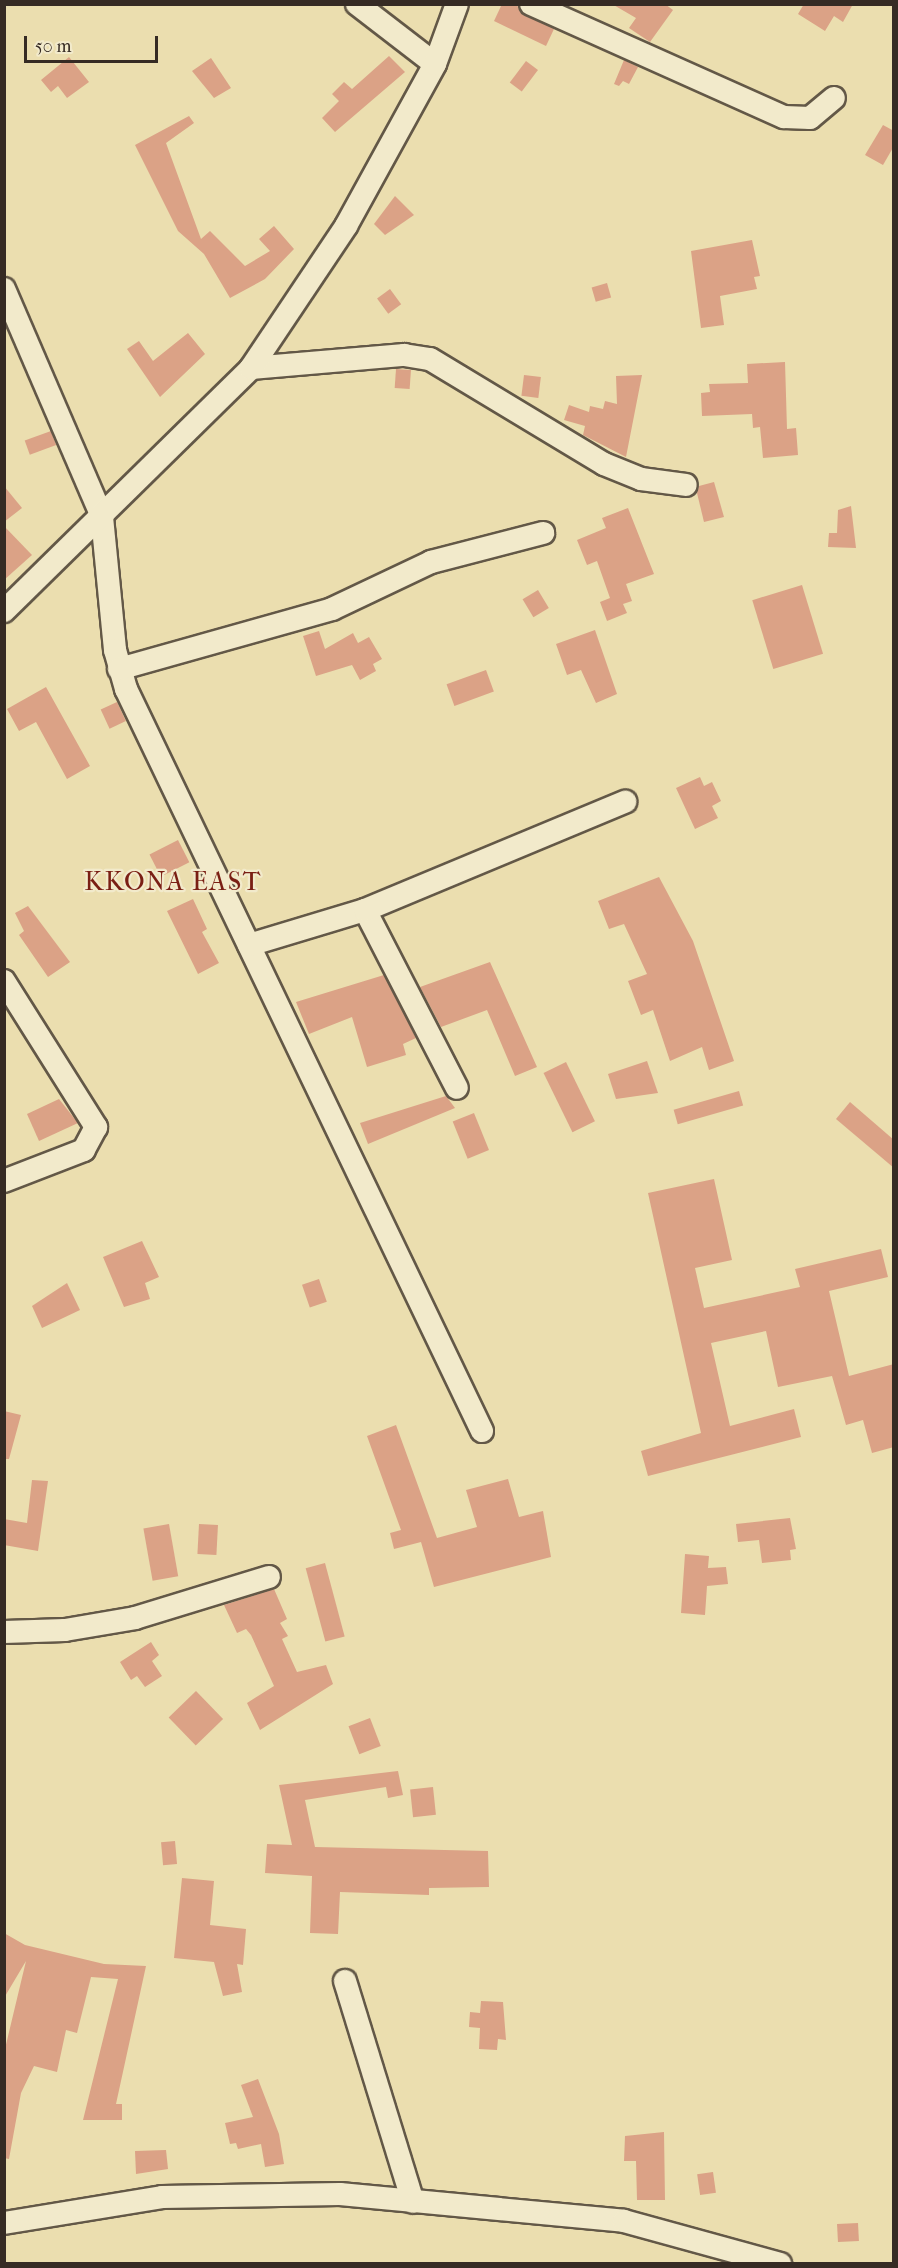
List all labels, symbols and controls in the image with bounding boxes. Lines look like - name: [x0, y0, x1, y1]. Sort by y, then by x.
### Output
- scale bar: [27, 24, 160, 62]
- text: 50 m: [35, 36, 71, 57]
- district label: KKONA EAST: [84, 866, 262, 898]

